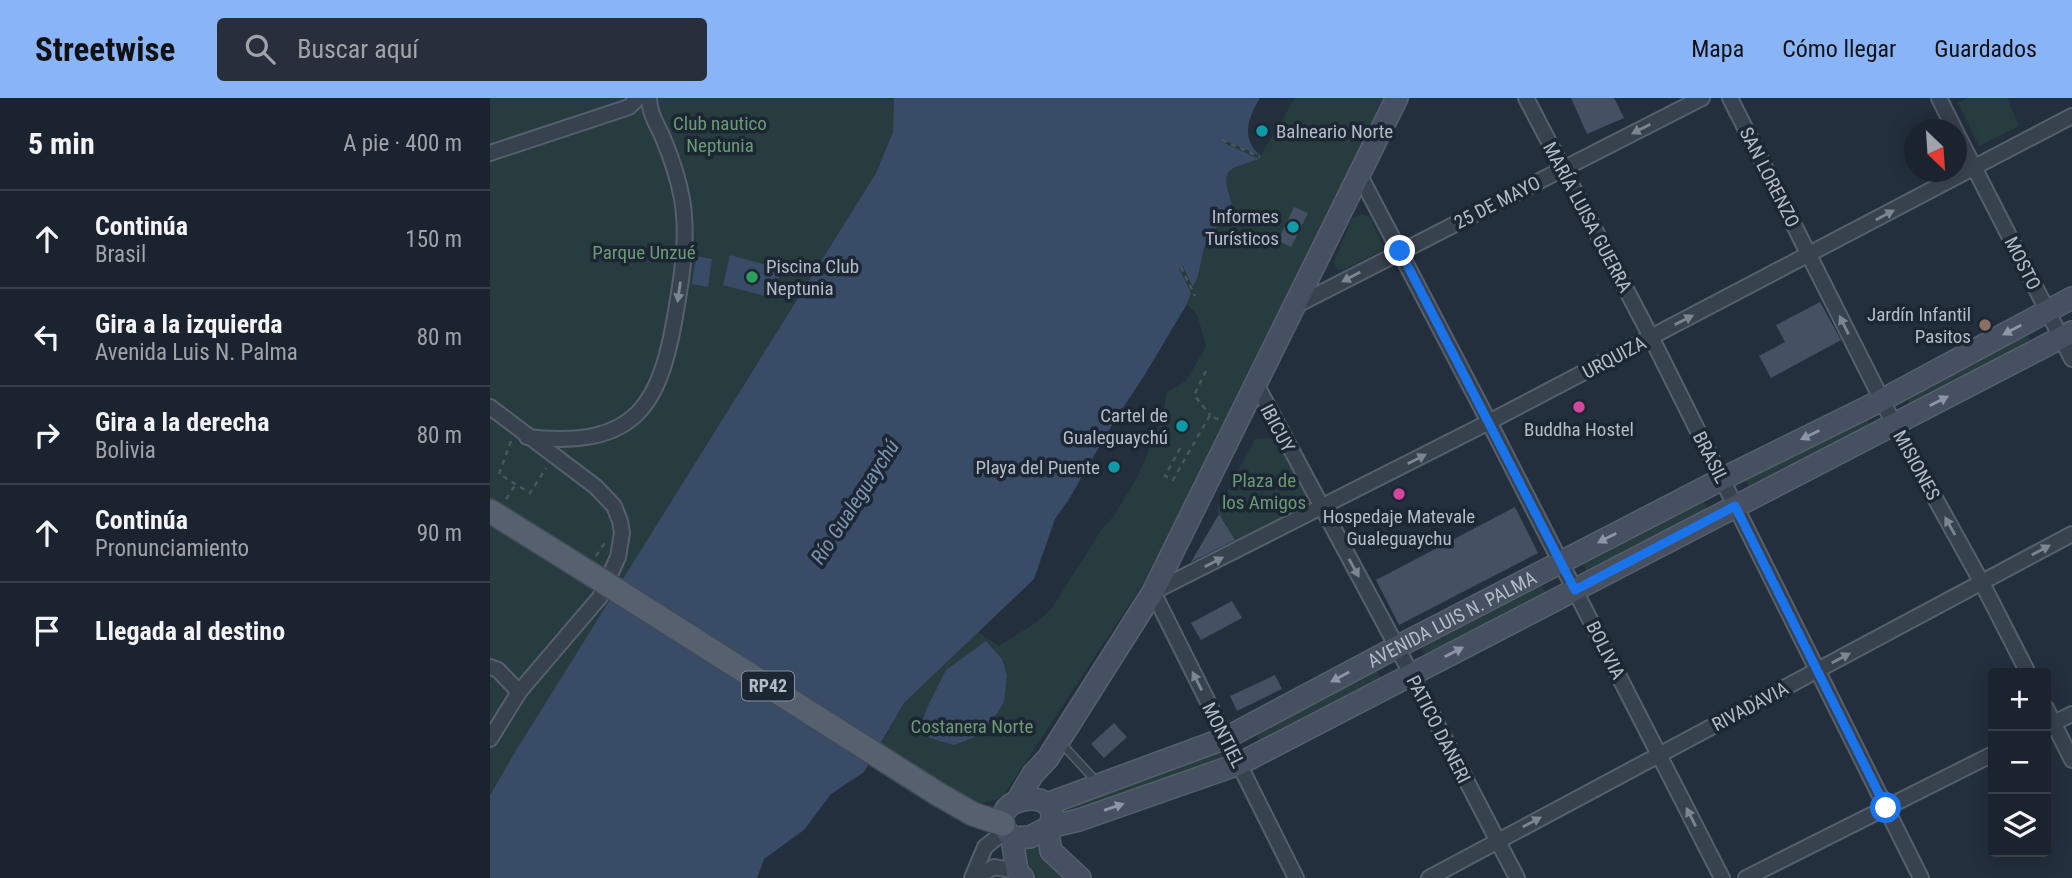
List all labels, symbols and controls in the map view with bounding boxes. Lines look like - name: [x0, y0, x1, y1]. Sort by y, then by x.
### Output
- search box: [217, 18, 707, 81]
- text: Streetwise: [35, 30, 175, 69]
- icon: search: [241, 30, 279, 68]
- text: Buscar aquí: [297, 34, 418, 64]
- text: Mapa: [1691, 35, 1744, 63]
- text: Cómo llegar: [1782, 35, 1896, 63]
- text: Guardados: [1934, 35, 2037, 63]
- park label: Club nautico Neptunia: [673, 112, 767, 157]
- north arrow: [1904, 119, 1967, 182]
- place label: Balneario Norte: [1276, 120, 1393, 143]
- marker: Balneario Norte: [1254, 123, 1270, 139]
- one-way arrow: [1631, 123, 1651, 134]
- street label: SAN LORENZO: [1735, 123, 1805, 231]
- text: 5 min: [28, 126, 95, 161]
- text: A pie · 400 m: [343, 130, 462, 157]
- street label: MARÍA LUISA GUERRA: [1538, 138, 1637, 297]
- street label: 25 DE MAYO: [1450, 171, 1544, 234]
- place label: Informes Turísticos: [1205, 205, 1279, 250]
- one-way arrow: [1876, 209, 1896, 221]
- text: Continúa: [95, 211, 188, 241]
- marker: Informes Turísticos: [1285, 219, 1301, 235]
- icon: ahead: [28, 220, 66, 258]
- text: 150 m: [405, 226, 462, 253]
- street label: MOSTO: [1999, 233, 2046, 294]
- route end: [1384, 235, 1415, 266]
- text: Brasil: [95, 241, 146, 268]
- park label: Parque Unzué: [592, 241, 696, 264]
- place label: Piscina Club Neptunia: [766, 255, 859, 300]
- marker: Piscina Club Neptunia: [744, 269, 760, 285]
- one-way arrow: [1341, 271, 1361, 283]
- one-way arrow: [673, 281, 684, 303]
- place label: Jardín Infantil Pasitos: [1867, 303, 1971, 348]
- text: Gira a la izquierda: [95, 309, 283, 339]
- one-way arrow: [1674, 314, 1694, 326]
- one-way arrow: [1839, 315, 1850, 335]
- marker: Jardín Infantil Pasitos: [1977, 317, 1993, 333]
- icon: left: [28, 318, 66, 356]
- text: 80 m: [417, 324, 462, 351]
- one-way arrow: [2002, 324, 2021, 336]
- street label: URQUIZA: [1579, 331, 1650, 384]
- text: Avenida Luis N. Palma: [95, 339, 298, 366]
- one-way arrow: [1929, 395, 1949, 406]
- marker: Buddha Hostel: [1571, 399, 1587, 415]
- street label: IBICUY: [1255, 400, 1300, 456]
- place label: Cartel de Gualeguaychú: [1063, 404, 1168, 449]
- text: Gira a la derecha: [95, 407, 269, 437]
- icon: right: [28, 416, 66, 454]
- marker: Cartel de Gualeguaychú: [1174, 418, 1190, 434]
- place label: Buddha Hostel: [1524, 418, 1634, 441]
- text: 80 m: [417, 422, 462, 449]
- street label: MISIONES: [1888, 426, 1945, 504]
- street label: BRASIL: [1688, 427, 1733, 487]
- one-way arrow: [1800, 430, 1820, 441]
- water label: Río Gualeguaychú: [806, 435, 904, 569]
- text: Bolivia: [95, 437, 156, 464]
- one-way arrow: [1407, 454, 1427, 465]
- place label: Playa del Puente: [976, 456, 1100, 479]
- marker: Playa del Puente: [1106, 459, 1122, 475]
- park label: Plaza de los Amigos: [1222, 469, 1306, 514]
- marker: Hospedaje Matevale Gualeguaychu: [1391, 486, 1407, 502]
- text: Continúa: [95, 505, 188, 535]
- place label: Hospedaje Matevale Gualeguaychu: [1323, 505, 1475, 550]
- icon: ahead: [28, 514, 66, 552]
- one-way arrow: [1945, 516, 1956, 536]
- text: 90 m: [417, 520, 462, 547]
- one-way arrow: [1597, 533, 1617, 544]
- text: Pronunciamiento: [95, 535, 249, 562]
- one-way arrow: [2032, 545, 2052, 557]
- one-way arrow: [1204, 556, 1224, 567]
- one-way arrow: [1347, 558, 1359, 578]
- street label: AVENIDA LUIS N. PALMA: [1364, 566, 1540, 673]
- icon: arrive: [28, 612, 66, 650]
- text: Llegada al destino: [95, 616, 285, 646]
- street label: BOLIVIA: [1581, 617, 1630, 683]
- one-way arrow: [1444, 647, 1464, 658]
- one-way arrow: [1831, 652, 1851, 664]
- map controls: [1988, 668, 2051, 857]
- button: +: [1988, 668, 2051, 731]
- one-way arrow: [1191, 671, 1203, 691]
- one-way arrow: [1330, 671, 1350, 683]
- street label: PATICO DANERI: [1402, 671, 1476, 787]
- road number: RP42: [742, 672, 794, 700]
- street label: RIVADAVIA: [1708, 677, 1792, 736]
- street label: MONTIEL: [1197, 699, 1250, 772]
- park label: Costanera Norte: [911, 715, 1033, 738]
- button: −: [1988, 731, 2051, 794]
- route start: [1870, 792, 1901, 823]
- button: layers: [1988, 794, 2051, 857]
- one-way arrow: [1104, 801, 1125, 812]
- one-way arrow: [1685, 807, 1697, 827]
- one-way arrow: [1522, 816, 1542, 828]

